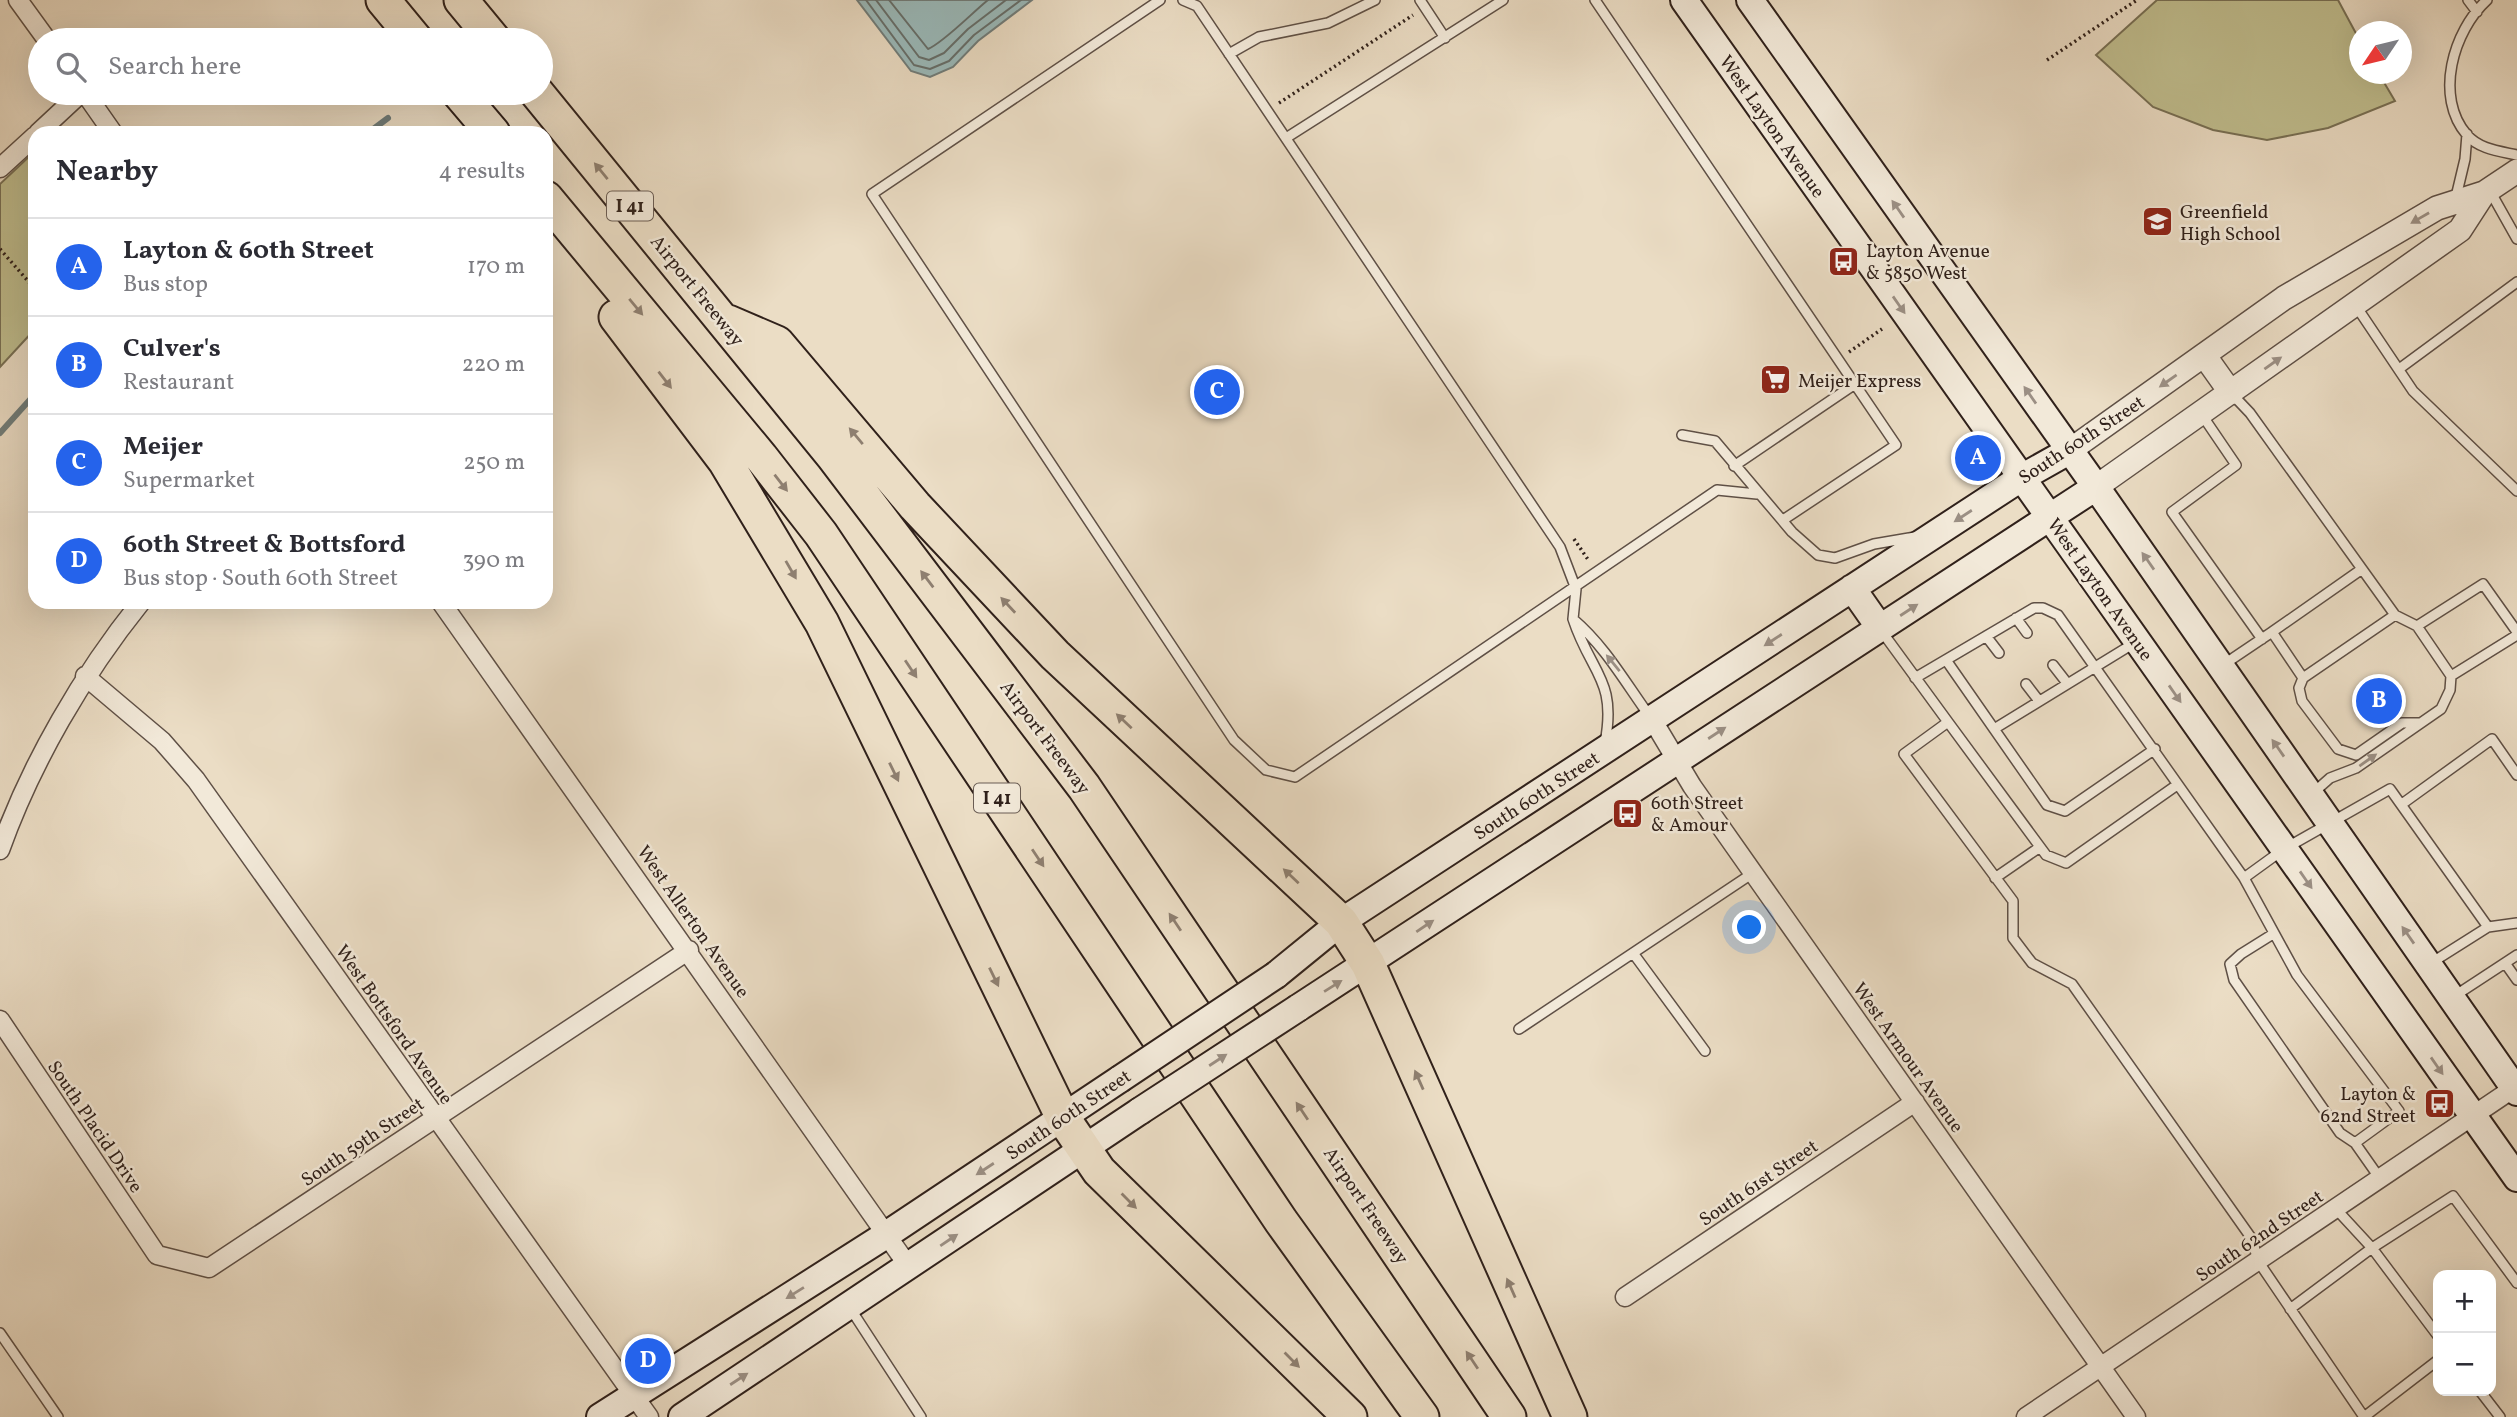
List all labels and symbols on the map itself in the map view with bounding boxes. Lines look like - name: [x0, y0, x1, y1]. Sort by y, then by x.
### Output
- north arrow: [2349, 21, 2412, 84]
- street label: West Layton Avenue: [1712, 51, 1830, 204]
- one-way arrow: [594, 163, 609, 181]
- road number: I 41: [607, 191, 653, 220]
- one-way arrow: [1891, 200, 1905, 218]
- place label: Greenfield High School: [2180, 200, 2281, 248]
- school or university icon: Greenfield High School: [2140, 205, 2174, 239]
- one-way arrow: [2411, 212, 2430, 224]
- street label: Airport Freeway: [643, 230, 749, 352]
- place label: Layton Avenue & 5850 West: [1866, 239, 1990, 287]
- bus stop icon: Layton Avenue & 5850 West: [1826, 244, 1860, 278]
- one-way arrow: [1892, 296, 1906, 314]
- one-way arrow: [628, 298, 644, 316]
- one-way arrow: [2264, 356, 2282, 370]
- supermarket icon: Meijer Express: [1758, 363, 1792, 397]
- pin: C: [1194, 366, 1240, 418]
- place label: Meijer Express: [1798, 369, 1921, 395]
- one-way arrow: [658, 371, 673, 389]
- one-way arrow: [2159, 374, 2177, 388]
- one-way arrow: [2023, 386, 2037, 404]
- street label: South 60th Street: [2014, 390, 2151, 491]
- one-way arrow: [848, 427, 864, 445]
- pin: A: [1955, 432, 2001, 484]
- one-way arrow: [773, 473, 788, 491]
- one-way arrow: [1954, 509, 1973, 522]
- street label: West Layton Avenue: [2040, 514, 2158, 667]
- one-way arrow: [2141, 552, 2155, 570]
- one-way arrow: [785, 560, 797, 579]
- one-way arrow: [921, 570, 935, 588]
- one-way arrow: [1000, 596, 1016, 614]
- one-way arrow: [1899, 604, 1918, 617]
- one-way arrow: [1764, 633, 1782, 647]
- one-way arrow: [1606, 655, 1621, 673]
- one-way arrow: [904, 660, 918, 678]
- pin: B: [2356, 675, 2402, 727]
- street label: Airport Freeway: [993, 676, 1096, 800]
- one-way arrow: [2168, 685, 2182, 703]
- one-way arrow: [1115, 713, 1133, 729]
- one-way arrow: [1708, 727, 1727, 740]
- one-way arrow: [2271, 739, 2285, 757]
- street label: South 60th Street: [1469, 746, 1606, 847]
- one-way arrow: [2359, 753, 2377, 767]
- one-way arrow: [889, 762, 900, 782]
- road number: I 41: [974, 784, 1020, 812]
- place label: 60th Street & Amour: [1651, 791, 1744, 839]
- bus stop icon: 60th Street & Amour: [1611, 796, 1645, 830]
- street label: West Allerton Avenue: [630, 841, 755, 1004]
- one-way arrow: [1031, 848, 1044, 868]
- one-way arrow: [1282, 868, 1300, 884]
- one-way arrow: [2299, 871, 2313, 889]
- your location: [1732, 910, 1766, 944]
- one-way arrow: [1168, 913, 1182, 931]
- one-way arrow: [1416, 919, 1434, 933]
- one-way arrow: [2401, 926, 2415, 944]
- street label: West Bottsford Avenue: [328, 940, 458, 1110]
- one-way arrow: [988, 967, 1000, 987]
- street label: West Armour Avenue: [1846, 978, 1969, 1139]
- one-way arrow: [1323, 979, 1343, 992]
- one-way arrow: [1209, 1053, 1227, 1067]
- street label: South Placid Drive: [40, 1056, 148, 1198]
- one-way arrow: [2430, 1057, 2444, 1075]
- street label: South 60th Street: [1001, 1064, 1137, 1167]
- one-way arrow: [1413, 1069, 1424, 1090]
- place label: Layton & 62nd Street: [2321, 1082, 2416, 1130]
- bus stop icon: Layton & 62nd Street: [2422, 1087, 2456, 1121]
- street label: South 59th Street: [296, 1092, 430, 1194]
- one-way arrow: [1296, 1101, 1309, 1121]
- street label: South 61st Street: [1694, 1134, 1824, 1233]
- street label: Airport Freeway: [1316, 1142, 1414, 1270]
- one-way arrow: [976, 1162, 995, 1175]
- street label: South 62nd Street: [2191, 1184, 2329, 1289]
- one-way arrow: [1121, 1192, 1138, 1209]
- one-way arrow: [940, 1233, 958, 1247]
- one-way arrow: [1505, 1278, 1517, 1298]
- one-way arrow: [785, 1286, 804, 1299]
- pin: D: [625, 1335, 671, 1387]
- one-way arrow: [1466, 1350, 1479, 1369]
- one-way arrow: [1283, 1352, 1300, 1369]
- one-way arrow: [729, 1373, 749, 1386]

